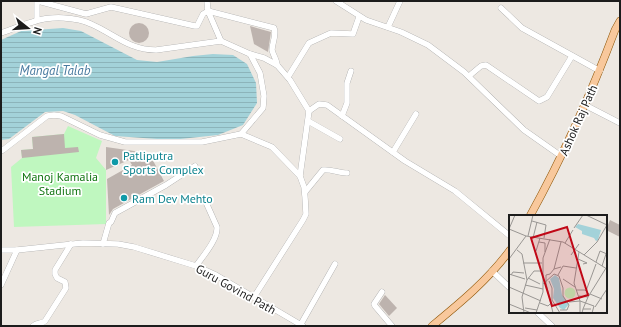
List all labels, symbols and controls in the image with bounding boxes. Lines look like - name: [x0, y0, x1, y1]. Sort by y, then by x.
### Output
- north arrow: [8, 8, 48, 48]
- text: N: [30, 25, 45, 36]
- water label: Mangal Talab: [20, 62, 91, 79]
- street label: Ashok Raj Path: [556, 82, 600, 158]
- place label: Patliputra Sports Complex: [123, 148, 204, 177]
- marker: Patliputra Sports Complex: [110, 157, 120, 167]
- park label: Manoj Kamalia Stadium: [22, 169, 98, 198]
- place label: Ram Dev Mehto: [132, 191, 213, 206]
- marker: Ram Dev Mehto: [119, 193, 129, 203]
- inset map: [509, 215, 607, 313]
- street label: Guru Govind Path: [193, 261, 279, 317]

